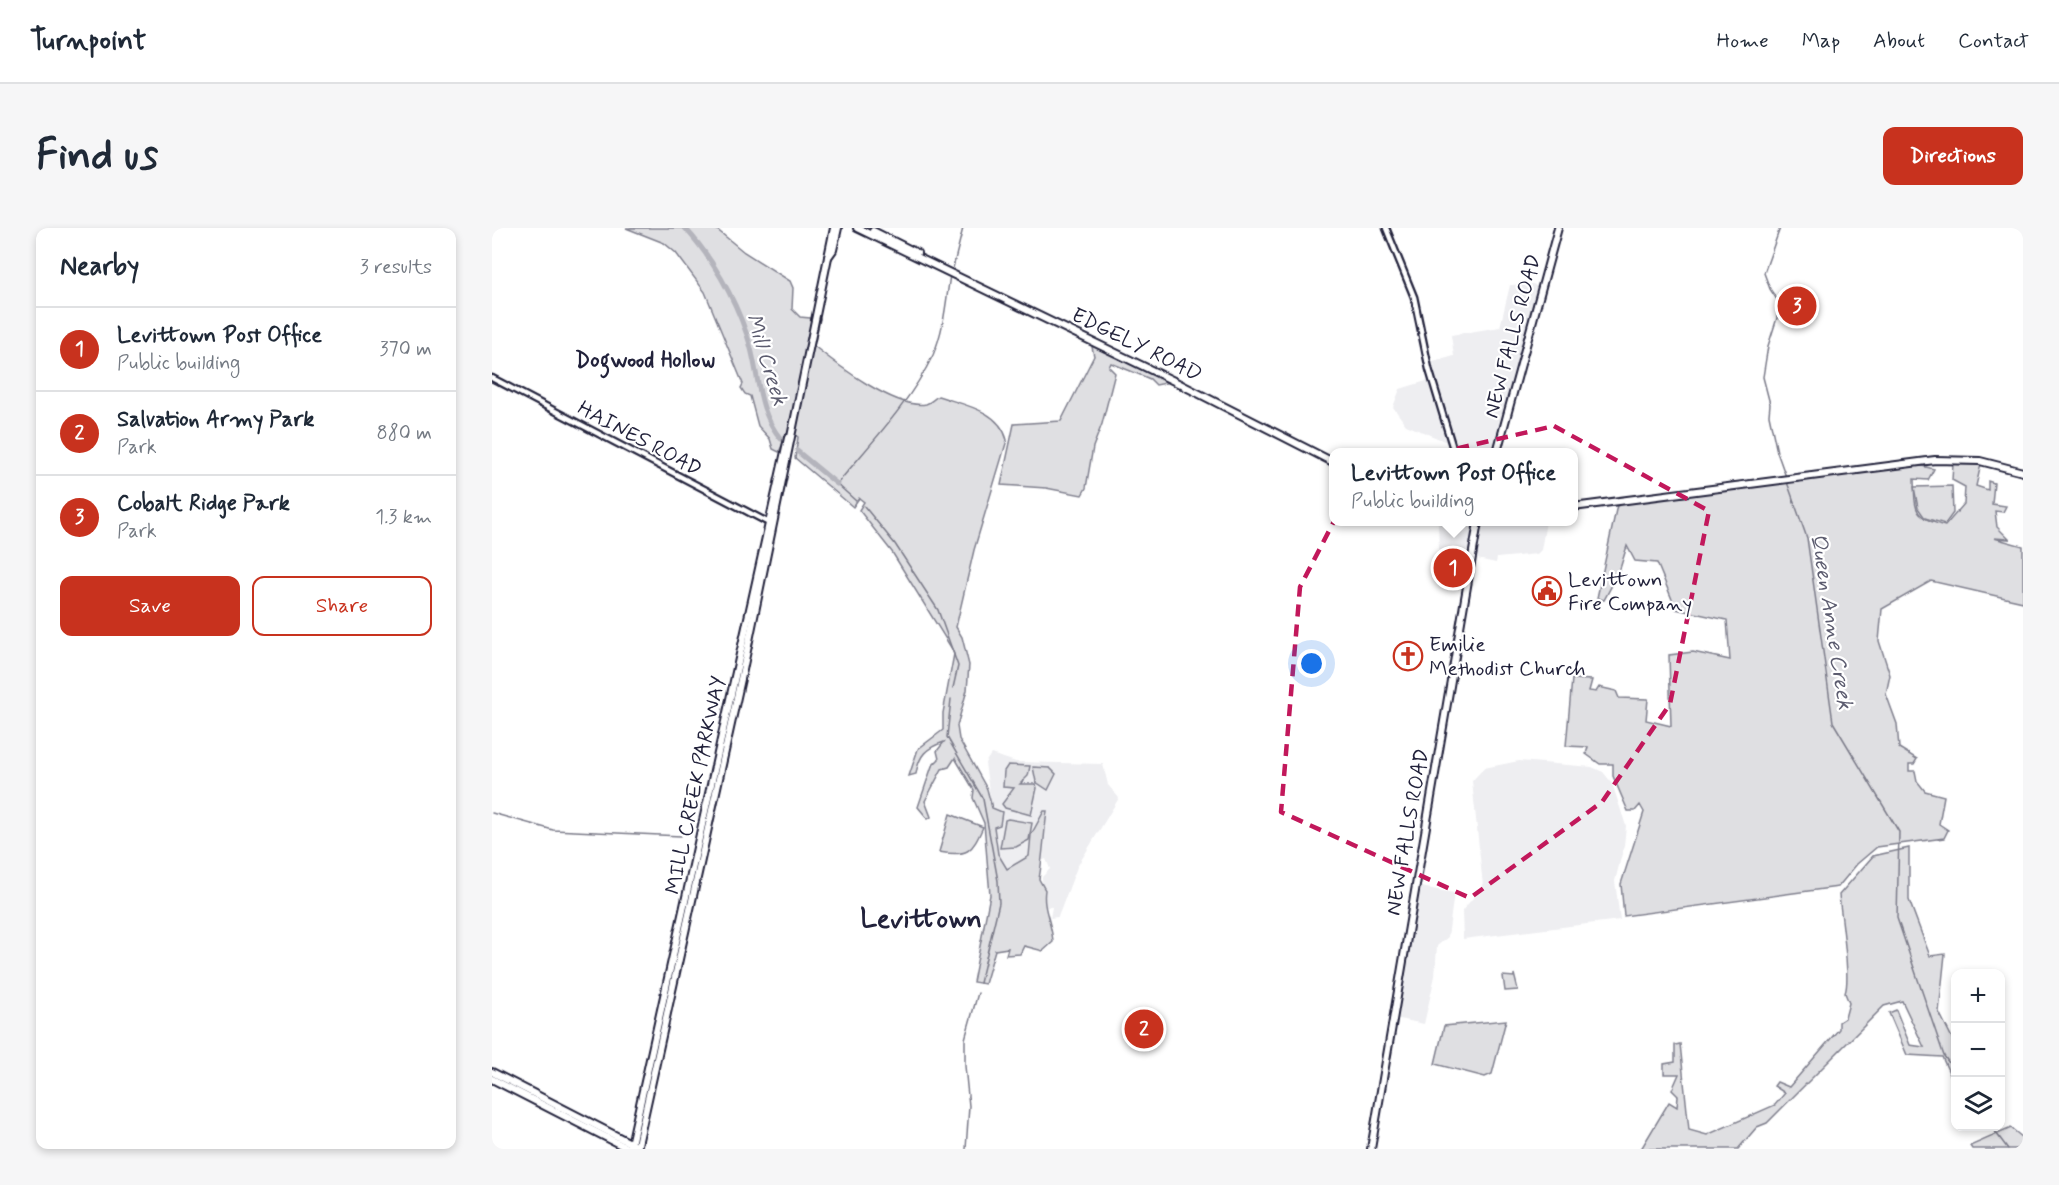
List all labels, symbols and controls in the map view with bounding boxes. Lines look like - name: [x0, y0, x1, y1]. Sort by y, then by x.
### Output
- text: Turnpoint: [30, 23, 146, 60]
- text: Home: [1717, 27, 1769, 55]
- text: Map: [1802, 27, 1840, 55]
- text: About: [1873, 27, 1925, 55]
- text: Contact: [1958, 27, 2029, 55]
- button: Directions: [1883, 127, 2023, 185]
- text: Find us: [36, 129, 158, 184]
- text: Nearby: [60, 250, 139, 284]
- street label: NEW FALLS ROAD: [1478, 251, 1548, 421]
- text: 3 results: [360, 254, 432, 281]
- pin: 3: [1778, 284, 1816, 328]
- street label: EDGELY ROAD: [1067, 301, 1206, 389]
- water label: Mill Creek: [739, 310, 793, 409]
- text: Levittown Post Office: [117, 322, 322, 350]
- text: 1: [75, 336, 84, 363]
- text: 370 m: [380, 336, 432, 363]
- district label: Dogwood Hollow: [575, 347, 716, 379]
- text: Public building: [117, 350, 240, 377]
- street label: HAINES ROAD: [573, 394, 707, 483]
- text: Salvation Army Park: [117, 406, 314, 434]
- text: 2: [75, 420, 84, 447]
- text: 880 m: [376, 420, 432, 447]
- text: Park: [117, 434, 157, 461]
- popup: [1329, 448, 1578, 526]
- text: Levittown Post Office: [1351, 460, 1556, 488]
- text: Public building: [1351, 488, 1474, 515]
- text: Cobalt Ridge Park: [117, 490, 290, 518]
- text: 3: [75, 504, 84, 531]
- text: 1.3 km: [375, 504, 432, 531]
- text: Park: [117, 518, 157, 545]
- water label: Queen Anne Creek: [1803, 531, 1859, 712]
- pin: 1: [1434, 546, 1472, 590]
- place label: Levittown Fire Company: [1568, 566, 1692, 618]
- public building icon: Levittown Fire Company: [1531, 575, 1563, 607]
- button: Save: [60, 576, 240, 636]
- button: Share: [252, 576, 432, 636]
- place label: Emilie Methodist Church: [1429, 631, 1586, 683]
- church icon: Emilie Methodist Church: [1392, 640, 1424, 672]
- your location: [1297, 649, 1326, 678]
- street label: MILL CREEK PARKWAY: [659, 673, 733, 897]
- street label: NEW FALLS ROAD: [1380, 747, 1436, 918]
- district label: Levittown: [860, 902, 982, 937]
- map controls: [1951, 969, 2005, 1131]
- button: +: [1951, 969, 2005, 1023]
- pin: 2: [1124, 1006, 1164, 1052]
- button: −: [1951, 1023, 2005, 1077]
- button: layers: [1951, 1077, 2005, 1131]

